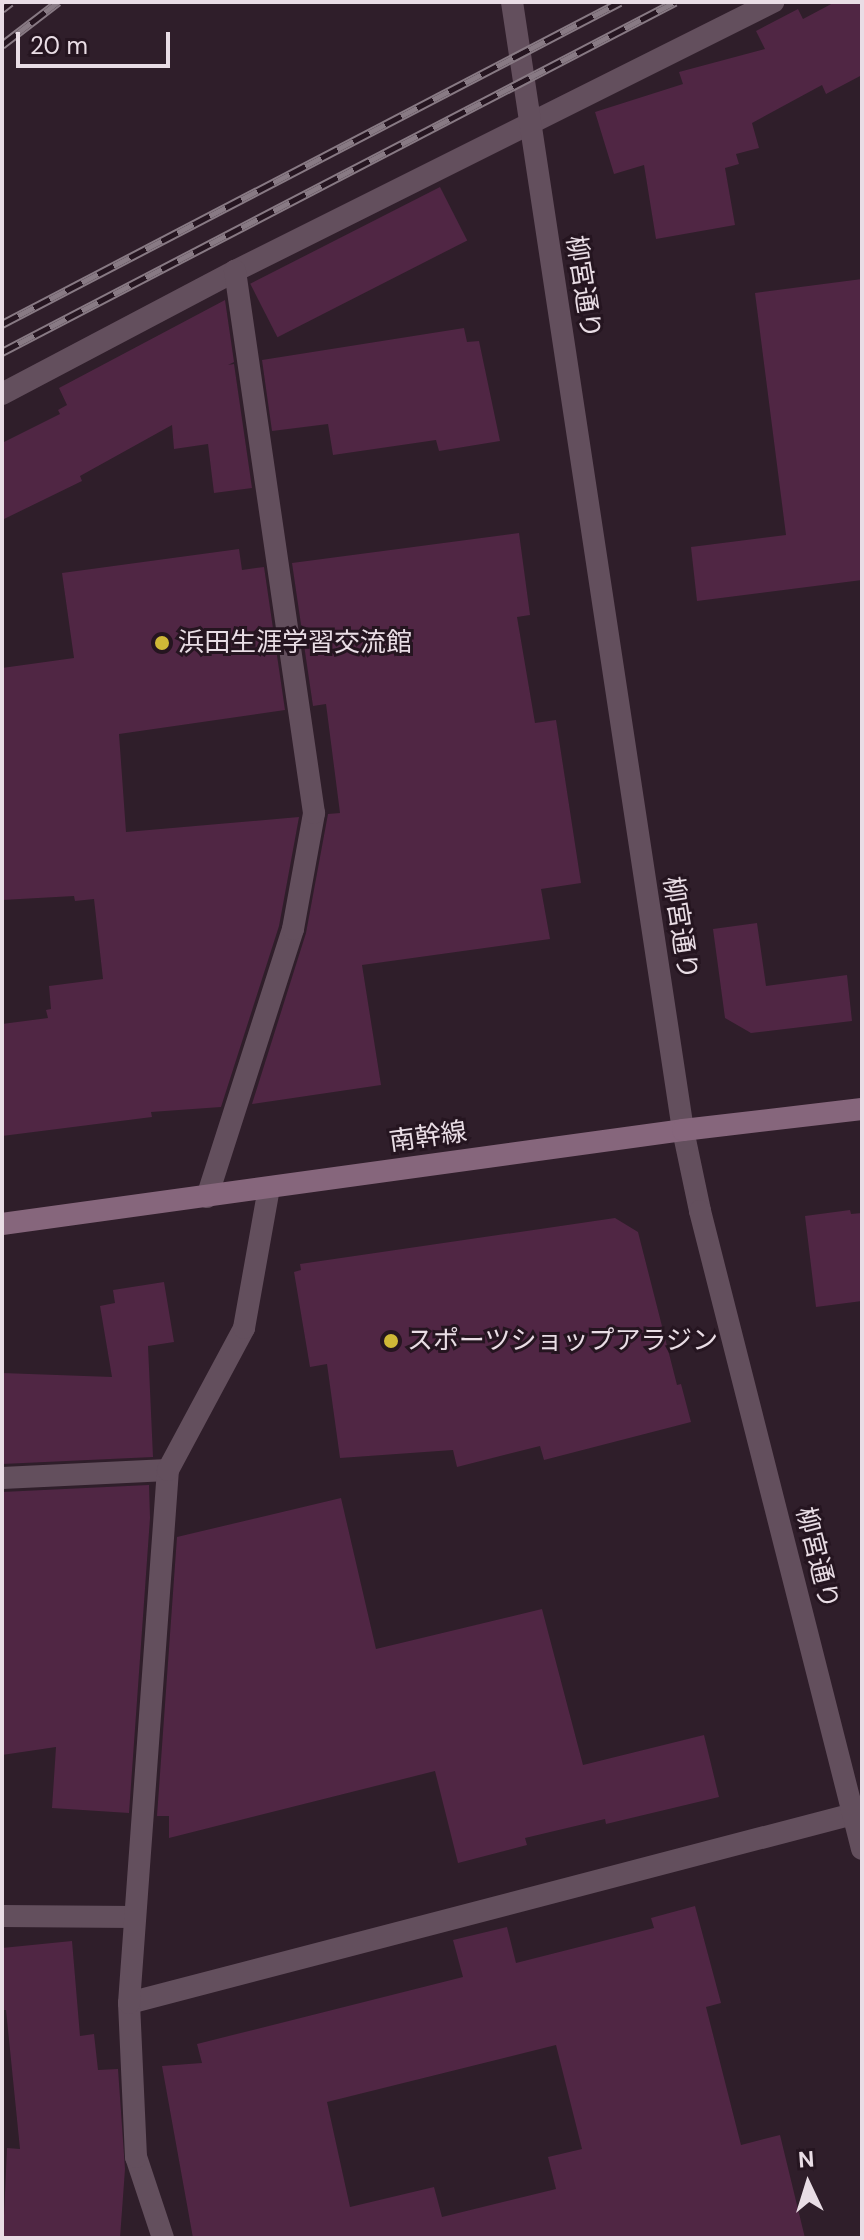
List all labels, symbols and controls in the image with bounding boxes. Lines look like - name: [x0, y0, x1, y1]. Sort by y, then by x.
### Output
- scale bar: [20, 16, 174, 66]
- text: 20 m: [30, 30, 88, 61]
- street label: 柳宮通り: [559, 233, 607, 341]
- place label: 浜田生涯学習交流館: [178, 627, 412, 659]
- marker: 浜田生涯学習交流館: [153, 634, 171, 652]
- street label: 柳宮通り: [656, 874, 704, 982]
- street label: 南幹線: [387, 1116, 469, 1158]
- place label: スポーツショップアラジン: [407, 1325, 719, 1357]
- marker: スポーツショップアラジン: [382, 1332, 400, 1350]
- street label: 柳宮通り: [789, 1504, 845, 1612]
- north arrow: [768, 2144, 848, 2224]
- text: N: [797, 2145, 815, 2175]

